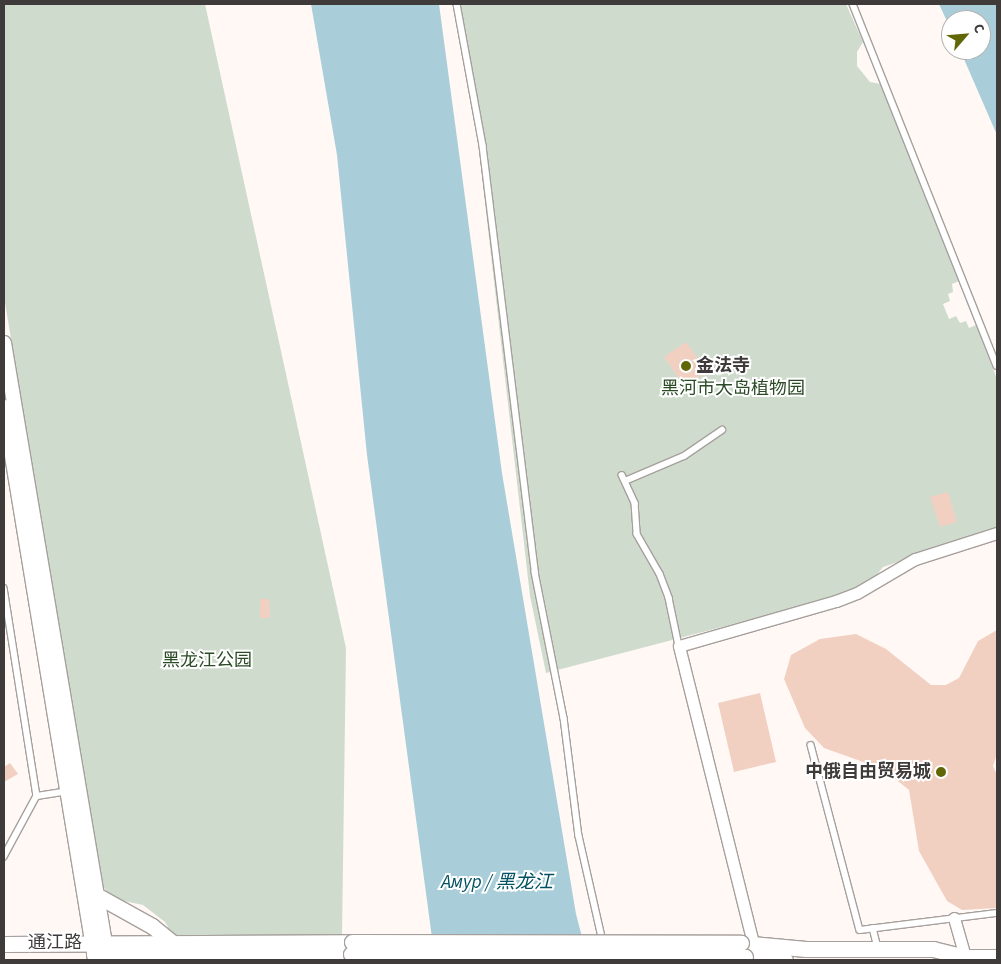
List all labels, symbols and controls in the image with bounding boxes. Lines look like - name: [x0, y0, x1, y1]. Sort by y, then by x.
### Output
- north arrow: [941, 10, 991, 60]
- text: С: [968, 20, 989, 37]
- place label: 金法寺: [696, 355, 750, 377]
- marker: 金法寺: [680, 360, 692, 372]
- park label: 黑河市大岛植物园: [661, 378, 805, 400]
- park label: 黑龙江公园: [162, 650, 252, 672]
- place label: 中俄自由贸易城: [805, 761, 931, 783]
- marker: 中俄自由贸易城: [935, 766, 947, 778]
- water label: Амур / 黑龙江: [441, 872, 553, 894]
- street label: 通江路: [28, 932, 82, 954]

